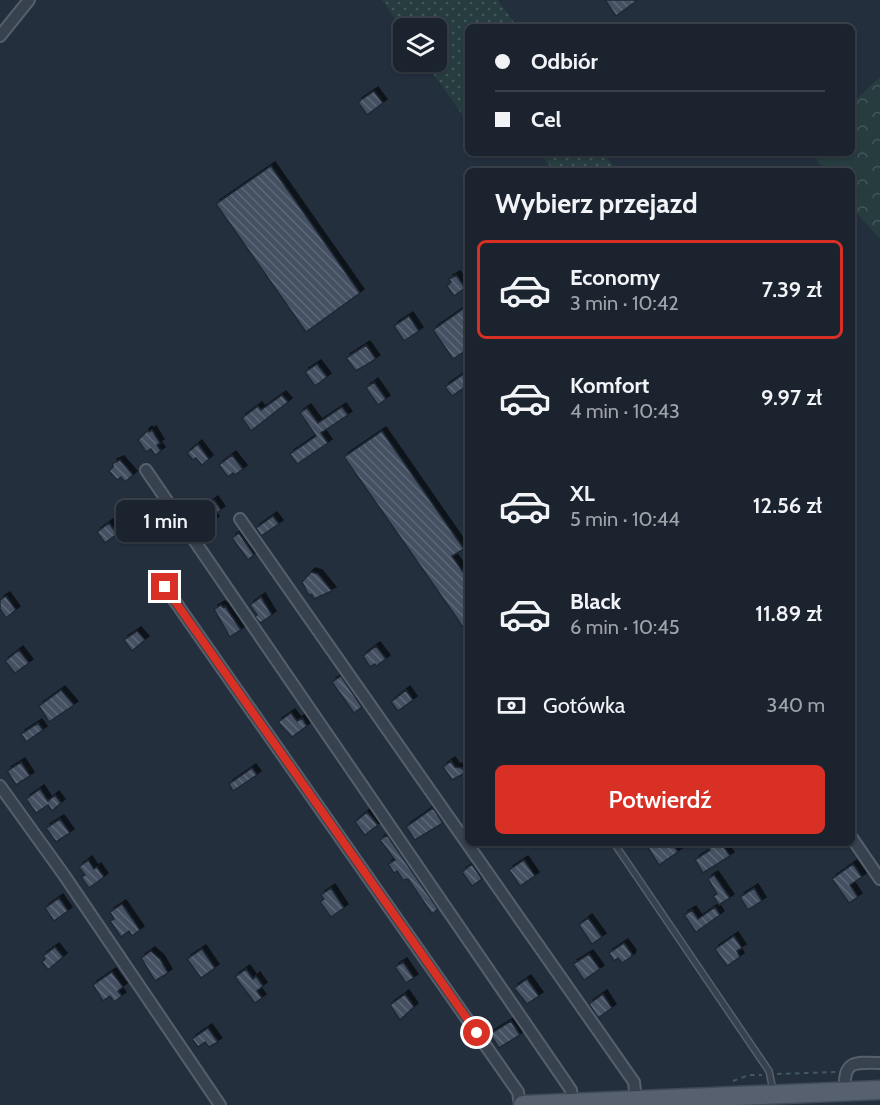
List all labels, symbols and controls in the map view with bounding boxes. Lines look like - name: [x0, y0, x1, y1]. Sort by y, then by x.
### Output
- map controls: [393, 18, 447, 72]
- button: layers: [393, 18, 447, 72]
- text: Odbiór: [531, 48, 598, 75]
- text: Cel: [531, 106, 561, 133]
- text: Wybierz przejazd: [495, 187, 698, 220]
- icon: car: [498, 263, 552, 317]
- text: Economy: [570, 264, 660, 291]
- text: 7.39 zł: [762, 276, 822, 303]
- text: 3 min · 10:42: [570, 291, 679, 315]
- icon: car: [498, 371, 552, 425]
- text: Komfort: [570, 372, 649, 399]
- text: 9.97 zł: [761, 384, 822, 411]
- text: 4 min · 10:43: [570, 399, 680, 423]
- icon: car: [498, 479, 552, 533]
- text: XL: [570, 480, 595, 507]
- text: 12.56 zł: [753, 492, 822, 519]
- callout: 1 min: [116, 500, 214, 542]
- text: 5 min · 10:44: [570, 507, 680, 531]
- text: 1 min: [143, 509, 188, 533]
- route end: [151, 573, 178, 600]
- icon: car: [498, 587, 552, 641]
- text: Black: [570, 588, 621, 615]
- text: 11.89 zł: [755, 600, 822, 627]
- text: 6 min · 10:45: [570, 615, 680, 639]
- icon: cash: [495, 689, 528, 722]
- text: Gotówka: [543, 692, 625, 719]
- text: 340 m: [767, 693, 825, 717]
- button: Potwierdź: [495, 765, 825, 834]
- route start: [463, 1019, 490, 1046]

